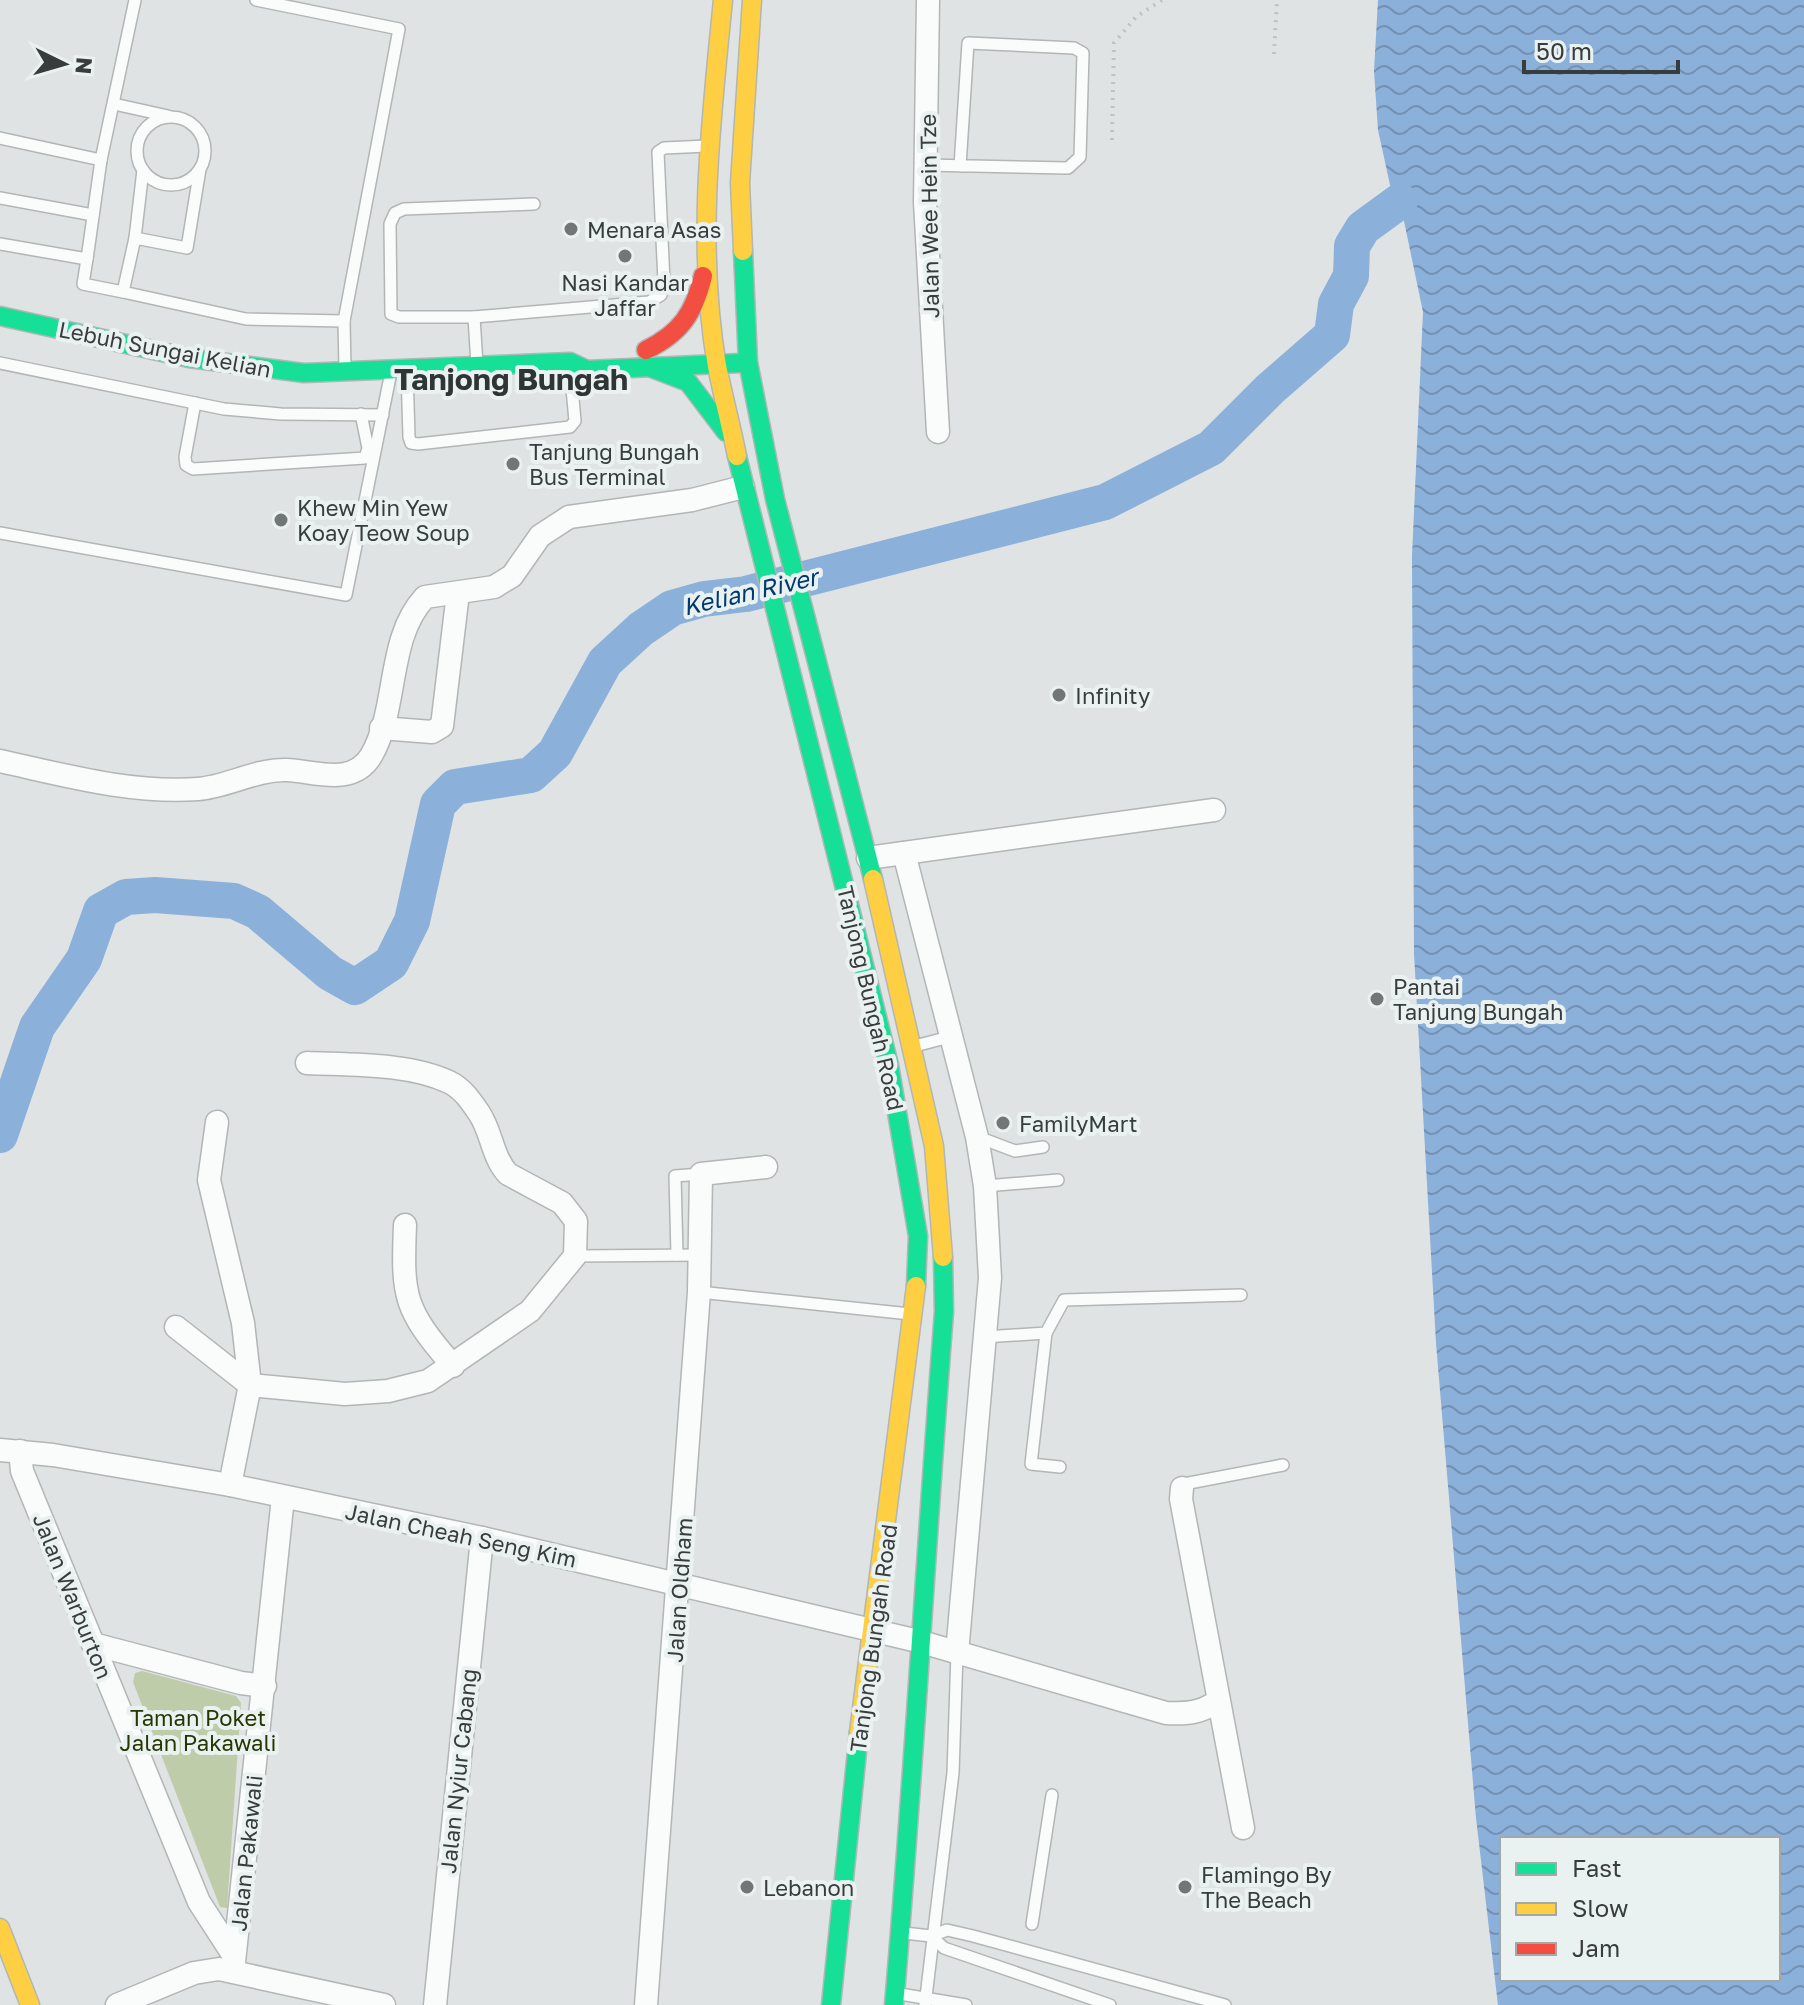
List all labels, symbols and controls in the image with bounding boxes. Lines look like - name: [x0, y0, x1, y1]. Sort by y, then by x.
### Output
- north arrow: [24, 24, 104, 104]
- scale bar: [1524, 24, 1678, 74]
- text: 50 m: [1536, 36, 1592, 65]
- text: N: [70, 56, 99, 75]
- street label: Jalan Wee Hein Tze: [914, 114, 944, 318]
- place label: Menara Asas: [587, 216, 721, 243]
- marker: Menara Asas: [562, 220, 580, 238]
- marker: Nasi Kandar Jaffar: [616, 247, 634, 265]
- place label: Nasi Kandar Jaffar: [561, 269, 689, 321]
- street label: Lebuh Sungai Kelian: [57, 315, 273, 383]
- district label: Tanjong Bungah: [394, 361, 628, 397]
- place label: Tanjung Bungah Bus Terminal: [529, 438, 699, 490]
- marker: Tanjung Bungah Bus Terminal: [504, 455, 522, 473]
- place label: Khew Min Yew Koay Teow Soup: [297, 494, 470, 546]
- marker: Khew Min Yew Koay Teow Soup: [272, 511, 290, 529]
- water label: Kelian River: [680, 561, 824, 621]
- place label: Infinity: [1075, 682, 1150, 709]
- marker: Infinity: [1050, 686, 1068, 704]
- street label: Tanjong Bungah Road: [832, 883, 910, 1113]
- place label: Pantai Tanjung Bungah: [1393, 973, 1563, 1025]
- marker: Pantai Tanjung Bungah: [1368, 990, 1386, 1008]
- place label: FamilyMart: [1019, 1110, 1138, 1137]
- marker: FamilyMart: [994, 1114, 1012, 1132]
- street label: Jalan Cheah Seng Kim: [343, 1497, 579, 1573]
- street label: Jalan Warburton: [28, 1509, 118, 1683]
- street label: Jalan Oldham: [660, 1517, 698, 1663]
- street label: Tanjong Bungah Road: [844, 1522, 902, 1754]
- street label: Jalan Nyiur Cabang: [434, 1667, 482, 1875]
- park label: Taman Poket Jalan Pakawali: [120, 1704, 276, 1756]
- street label: Jalan Pakawali: [224, 1774, 268, 1932]
- legend: [1500, 1837, 1780, 1981]
- text: Fast: [1572, 1853, 1622, 1882]
- place label: Flamingo By The Beach: [1201, 1861, 1332, 1913]
- place label: Lebanon: [763, 1874, 854, 1901]
- marker: Lebanon: [738, 1878, 756, 1896]
- marker: Flamingo By The Beach: [1176, 1878, 1194, 1896]
- text: Slow: [1572, 1893, 1628, 1922]
- text: Jam: [1572, 1933, 1620, 1962]

